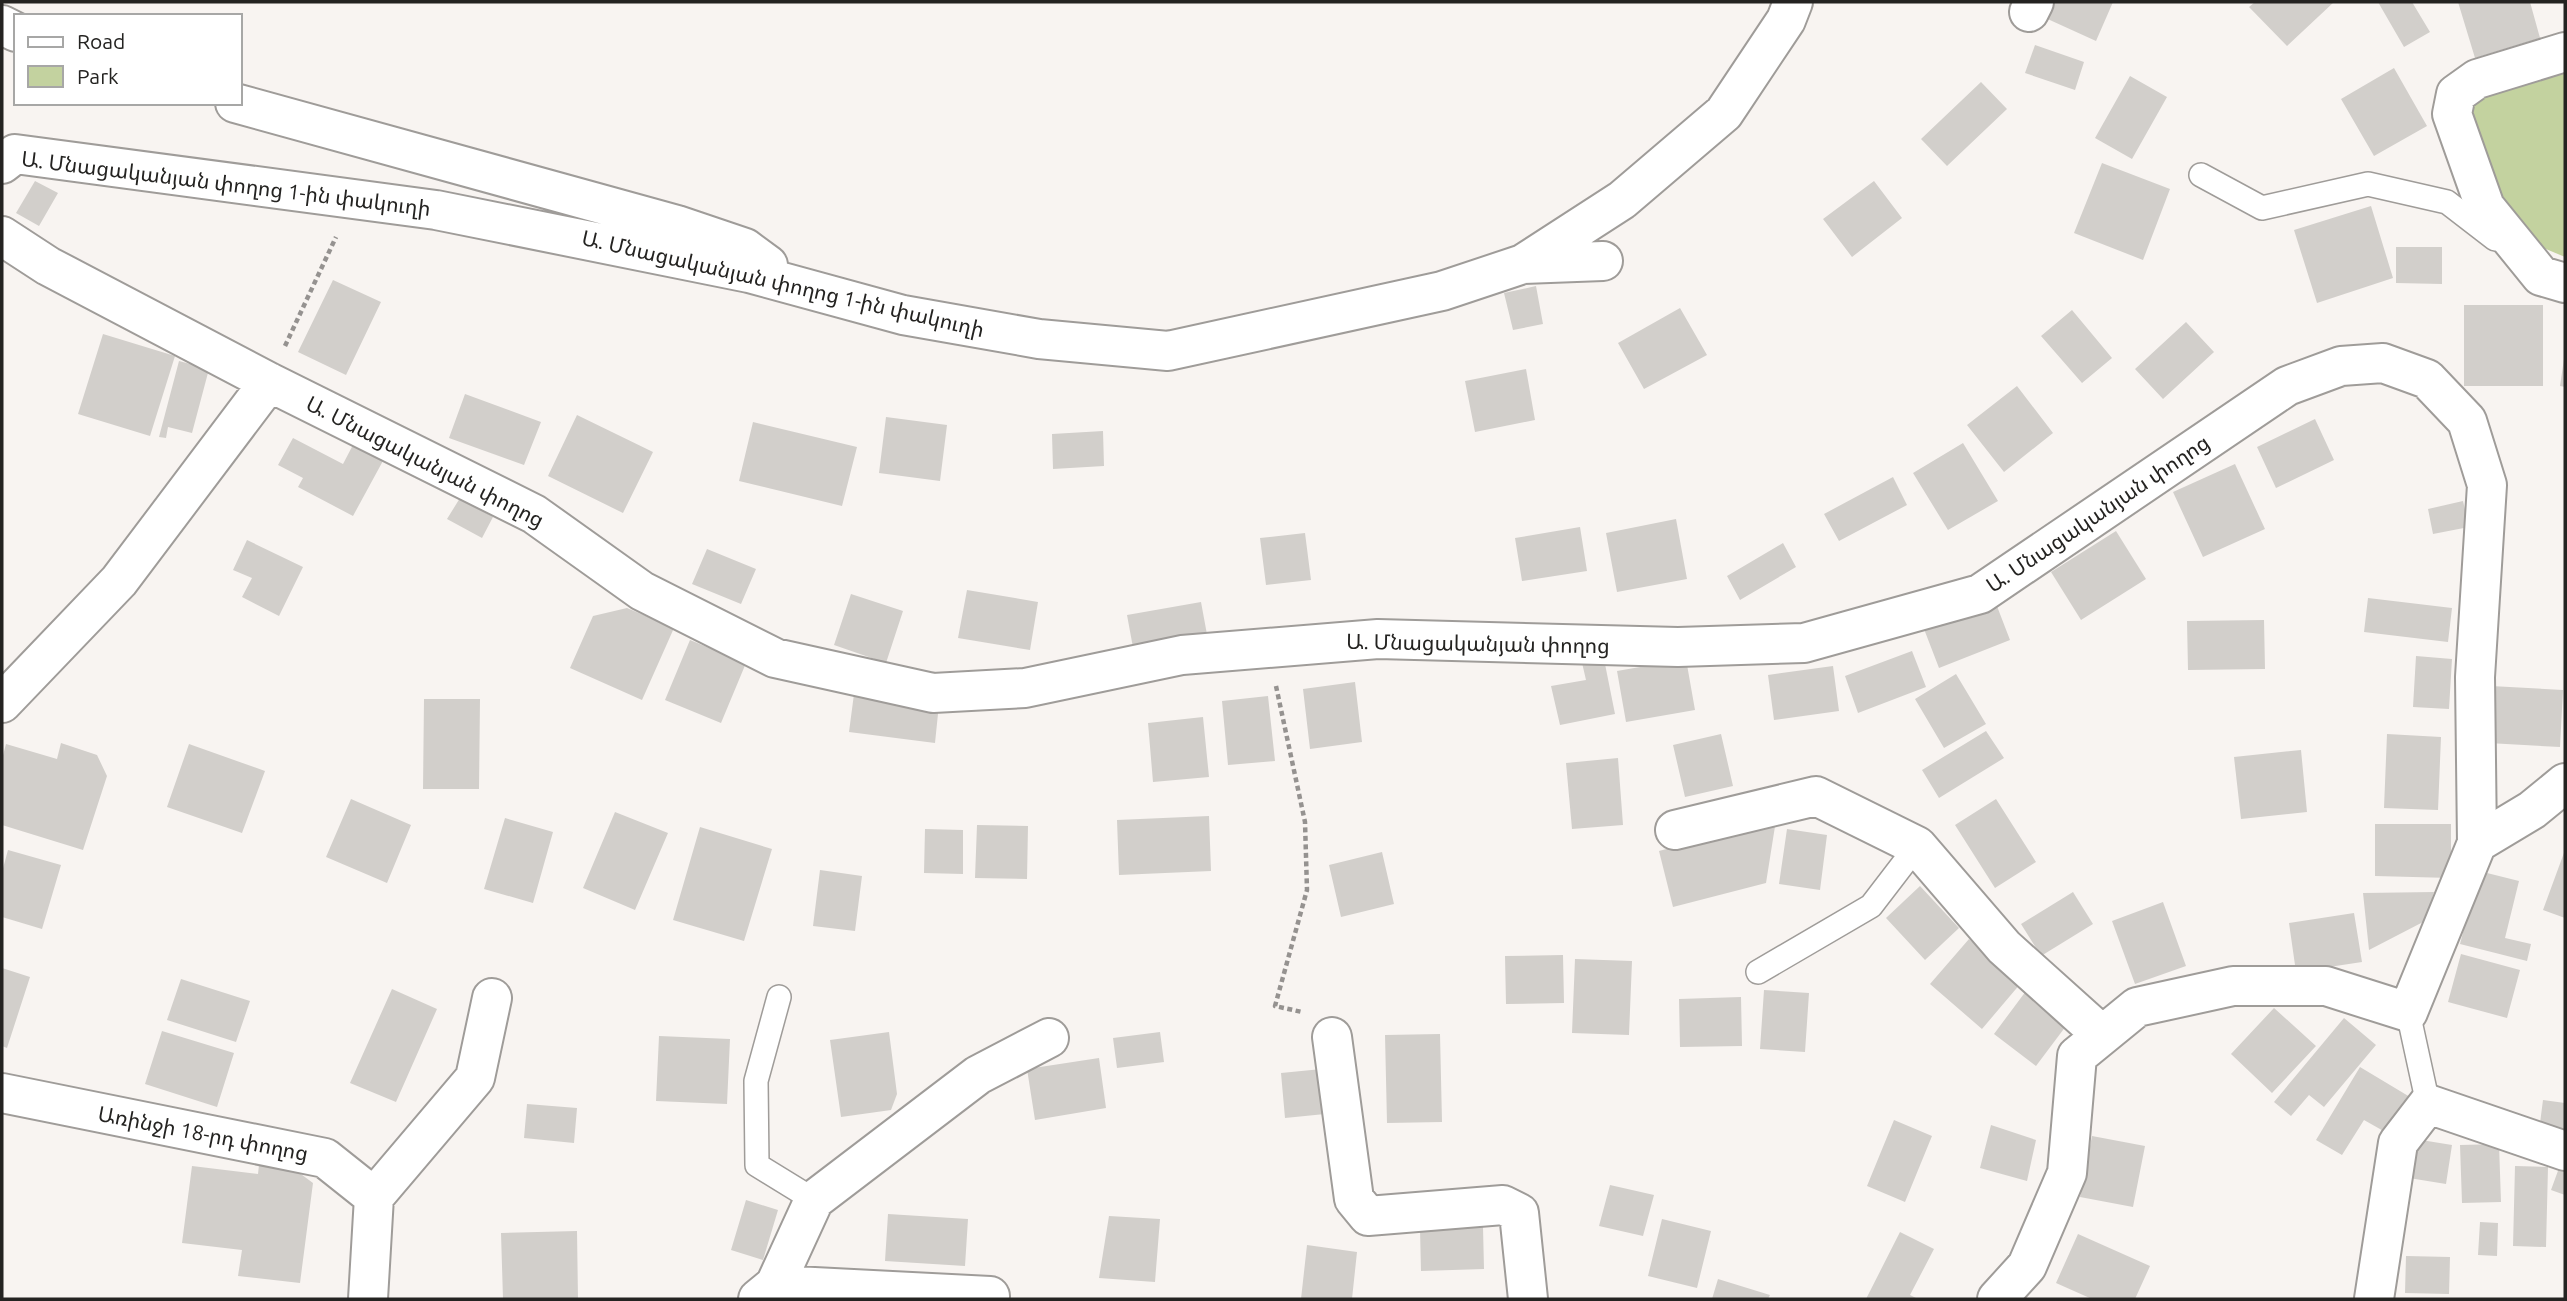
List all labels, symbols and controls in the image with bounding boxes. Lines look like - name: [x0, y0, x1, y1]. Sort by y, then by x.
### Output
- legend: [14, 14, 242, 105]
- text: Road: [77, 29, 125, 53]
- text: Park: [77, 64, 119, 88]
- street label: Ա. Մնացականյան փողոց 1-ին փակուղի: [20, 146, 432, 221]
- street label: Ա. Մնացականյան փողոց 1-ին փակուղի: [579, 225, 987, 342]
- street label: Ա. Մնացականյան փողոց: [302, 391, 548, 533]
- street label: Ա. Մնացականյան փողոց: [1981, 430, 2214, 598]
- street label: Ա. Մնացականյան փողոց: [1346, 629, 1610, 658]
- street label: Առինջի 18-րդ փողոց: [96, 1101, 310, 1166]

